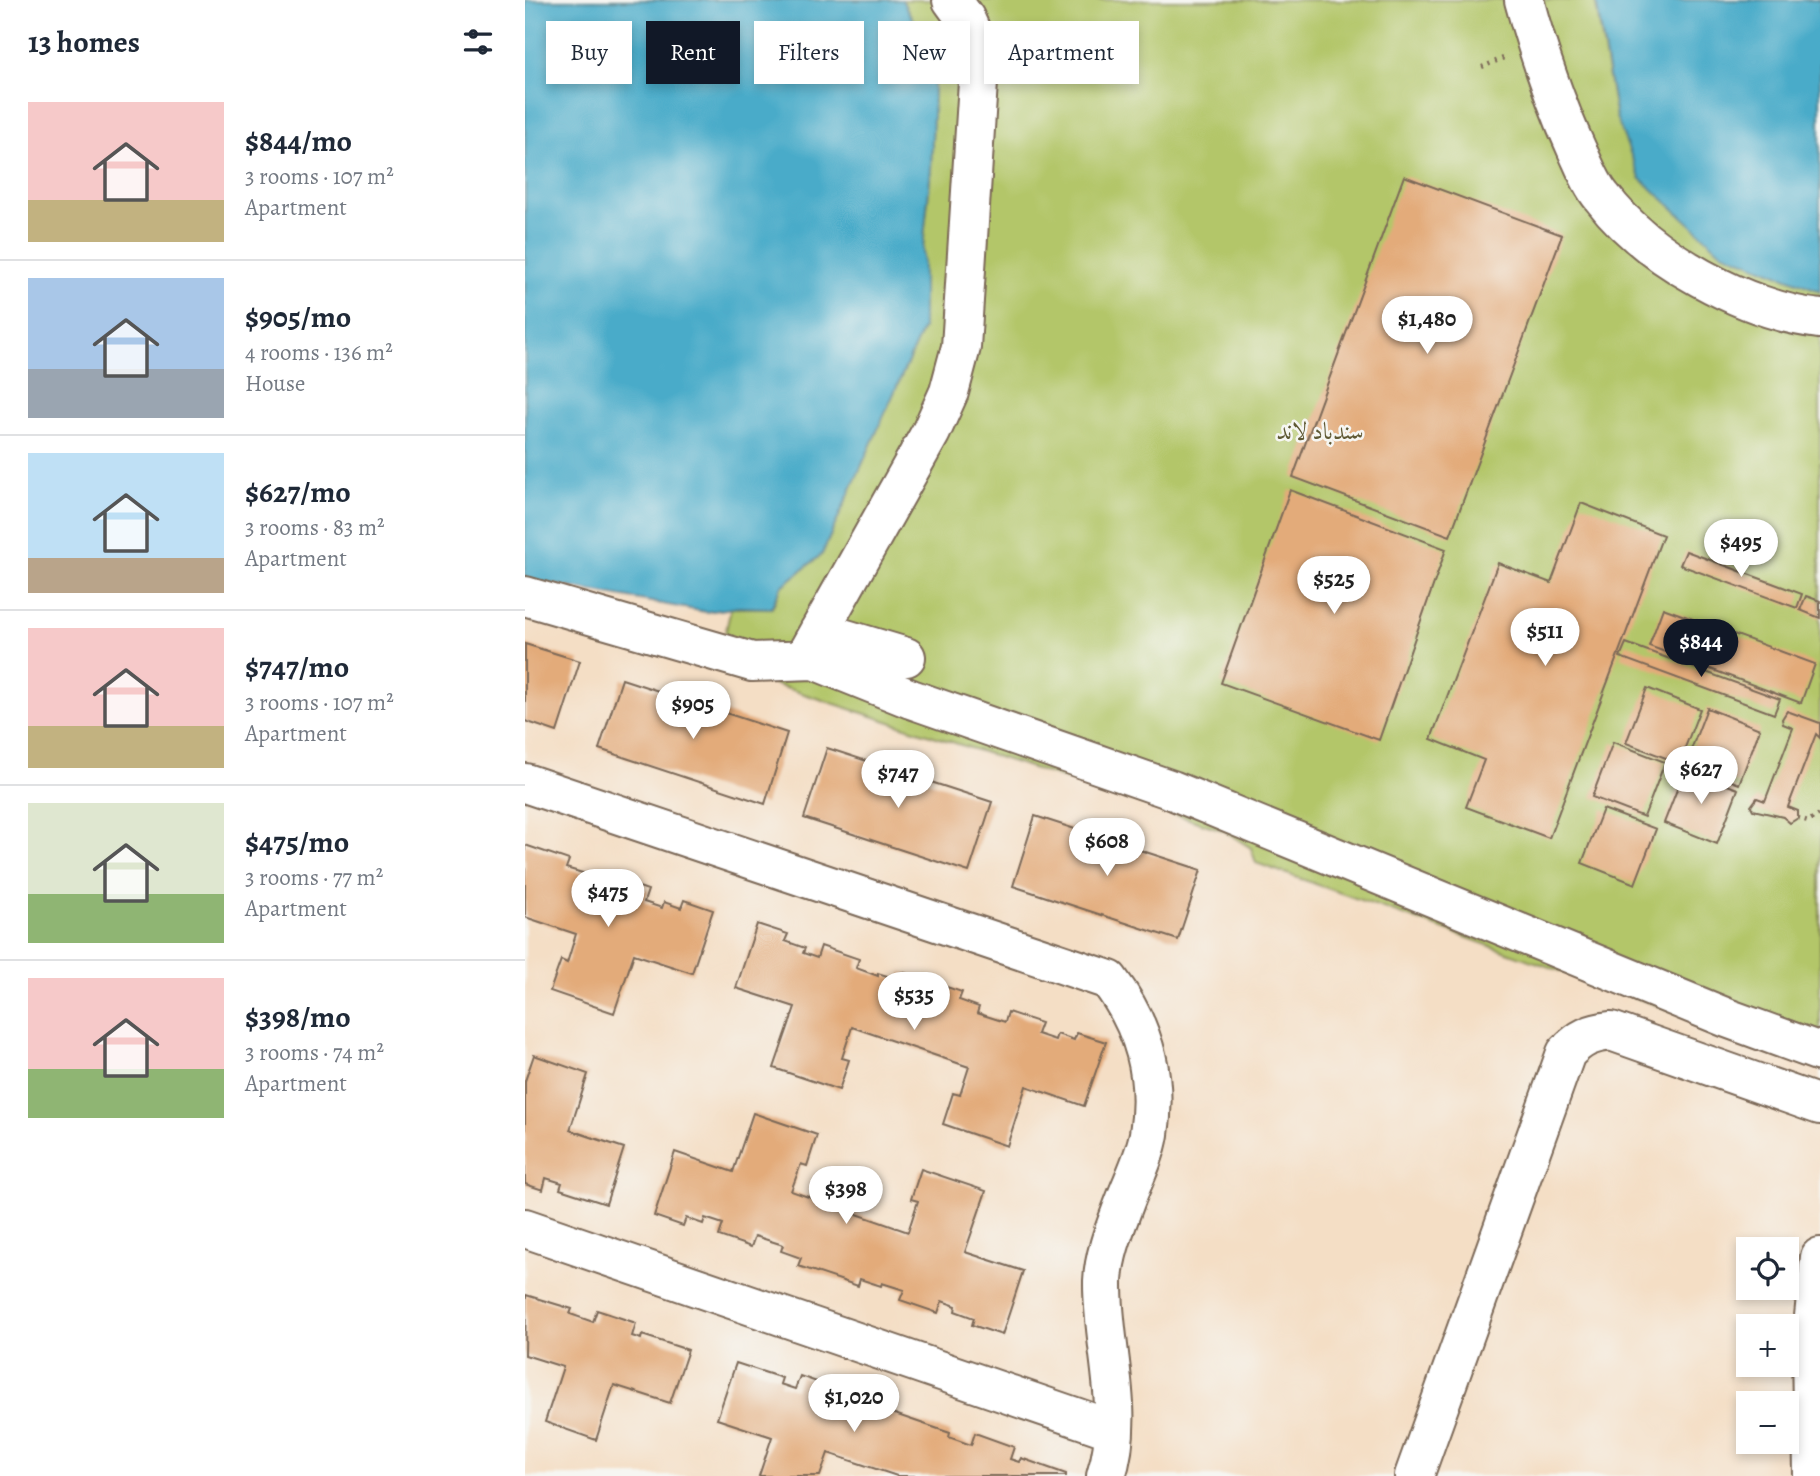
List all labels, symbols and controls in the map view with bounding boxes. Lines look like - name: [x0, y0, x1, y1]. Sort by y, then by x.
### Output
- chip: Buy: [546, 21, 632, 84]
- chip: Rent: [646, 21, 740, 84]
- chip: Filters: [754, 21, 864, 84]
- chip: New: [878, 21, 970, 84]
- chip: Apartment: [984, 21, 1139, 84]
- text: 13 homes: [28, 22, 140, 62]
- icon: filters: [459, 23, 497, 61]
- text: $844/mo: [245, 121, 352, 161]
- icon: home: [84, 130, 168, 214]
- text: 3 rooms · 107 m²: [245, 161, 394, 192]
- text: Apartment: [245, 192, 347, 223]
- pin: $1,480: [1370, 296, 1484, 356]
- text: $905/mo: [245, 297, 351, 337]
- text: $1,480: [1398, 303, 1456, 334]
- icon: home: [84, 306, 168, 390]
- text: 4 rooms · 136 m²: [245, 337, 393, 368]
- text: House: [245, 368, 305, 399]
- park label: سندباد لاند: [1276, 415, 1364, 447]
- text: $627/mo: [245, 472, 351, 512]
- icon: home: [84, 481, 168, 565]
- text: 3 rooms · 83 m²: [245, 512, 385, 543]
- pin: $495: [1700, 520, 1782, 579]
- text: $495: [1720, 526, 1762, 557]
- text: Apartment: [245, 543, 347, 574]
- pin: $525: [1293, 556, 1375, 616]
- text: $525: [1313, 563, 1355, 594]
- pin: $511: [1504, 608, 1586, 668]
- text: $511: [1526, 615, 1564, 646]
- pin: $844: [1660, 620, 1742, 679]
- text: $844: [1679, 626, 1723, 657]
- text: $747/mo: [245, 647, 349, 687]
- icon: home: [84, 656, 168, 740]
- pin: $905: [652, 682, 734, 741]
- text: 3 rooms · 107 m²: [245, 687, 394, 718]
- text: $905: [672, 688, 714, 719]
- text: Apartment: [245, 718, 347, 749]
- pin: $627: [1660, 746, 1742, 806]
- pin: $747: [857, 750, 939, 810]
- text: $627: [1680, 753, 1722, 784]
- text: $747: [877, 757, 919, 788]
- pin: $608: [1066, 818, 1148, 878]
- text: $475/mo: [245, 822, 349, 862]
- text: $608: [1085, 825, 1129, 856]
- icon: home: [84, 831, 168, 915]
- text: 3 rooms · 77 m²: [245, 862, 383, 893]
- pin: $475: [567, 870, 649, 929]
- text: $475: [587, 876, 629, 907]
- text: Apartment: [245, 893, 347, 924]
- pin: $535: [873, 972, 955, 1032]
- text: $535: [894, 979, 934, 1010]
- text: $398/mo: [245, 997, 351, 1037]
- icon: home: [84, 1006, 168, 1090]
- text: 3 rooms · 74 m²: [245, 1037, 384, 1068]
- text: Apartment: [245, 1068, 347, 1099]
- pin: $398: [805, 1166, 887, 1226]
- text: $398: [825, 1173, 867, 1204]
- map controls: [1736, 1237, 1799, 1454]
- button: locate: [1736, 1237, 1799, 1300]
- button: +: [1736, 1314, 1799, 1377]
- pin: $1,020: [797, 1374, 911, 1434]
- text: $1,020: [824, 1381, 884, 1412]
- button: −: [1736, 1391, 1799, 1454]

